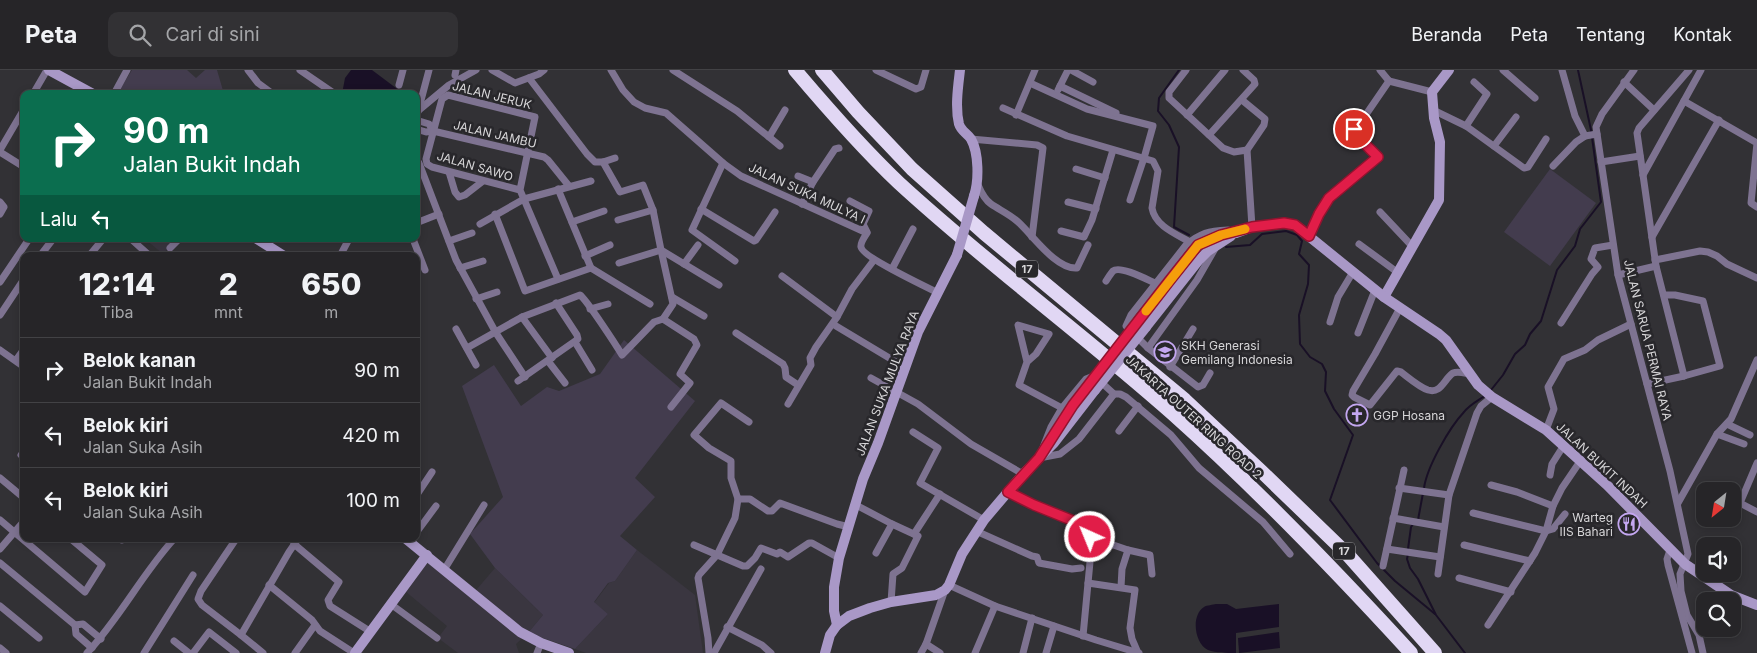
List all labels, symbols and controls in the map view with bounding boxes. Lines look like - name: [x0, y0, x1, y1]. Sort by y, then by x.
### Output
- search box: [108, 12, 458, 57]
- text: Peta: [25, 20, 78, 49]
- icon: search: [126, 21, 154, 49]
- text: Cari di sini: [166, 23, 259, 46]
- text: Beranda: [1411, 24, 1482, 45]
- text: Peta: [1510, 24, 1548, 45]
- text: Tentang: [1576, 24, 1645, 45]
- text: Kontak: [1673, 24, 1732, 45]
- street label: JALAN JERUK: [451, 78, 533, 112]
- pin: [1333, 108, 1375, 150]
- text: 90 m: [123, 109, 210, 151]
- icon: right: [40, 110, 105, 175]
- icon: arrive: [1340, 115, 1368, 143]
- street label: JALAN JAMBU: [452, 117, 538, 151]
- street label: JALAN SAWO: [435, 148, 515, 184]
- text: Jalan Bukit Indah: [123, 151, 301, 177]
- street label: JALAN SUKA MULYA I: [746, 159, 868, 227]
- icon: left: [87, 205, 115, 233]
- text: Lalu: [40, 208, 77, 231]
- street label: JALAN SARUA PERMAI RAYA: [1621, 258, 1675, 422]
- road number: 17: [1016, 260, 1038, 278]
- text: 12:14: [79, 266, 155, 302]
- text: 2: [219, 266, 238, 302]
- text: 650: [301, 266, 361, 302]
- text: Tiba: [100, 302, 134, 322]
- text: mnt: [214, 302, 243, 322]
- text: m: [324, 302, 338, 322]
- street label: JALAN SUKA MULYA RAYA: [852, 308, 922, 458]
- place label: SKH Generasi Gemilang Indonesia: [1181, 338, 1293, 367]
- school or university icon: SKH Generasi Gemilang Indonesia: [1153, 340, 1177, 364]
- text: Belok kanan: [83, 349, 196, 372]
- street label: JAKARTA OUTER RING ROAD 2: [1123, 352, 1265, 482]
- icon: right: [40, 356, 68, 384]
- text: 90 m: [354, 359, 400, 382]
- text: Jalan Bukit Indah: [83, 372, 212, 392]
- church icon: GGP Hosana: [1345, 403, 1369, 427]
- place label: GGP Hosana: [1373, 408, 1445, 423]
- text: Belok kiri: [83, 414, 168, 437]
- street label: JALAN BUKIT INDAH: [1553, 419, 1651, 511]
- icon: left: [40, 421, 68, 449]
- text: 420 m: [342, 424, 400, 447]
- text: Jalan Suka Asih: [83, 437, 203, 457]
- text: Belok kiri: [83, 479, 168, 502]
- north arrow: [1696, 482, 1741, 528]
- map controls: [1696, 482, 1741, 637]
- icon: left: [40, 486, 68, 514]
- text: 100 m: [346, 489, 400, 512]
- text: Jalan Suka Asih: [83, 502, 203, 522]
- position arrow: [1063, 510, 1115, 562]
- place label: Warteg IIS Bahari: [1559, 510, 1613, 539]
- restaurant icon: Warteg IIS Bahari: [1617, 512, 1641, 536]
- button: sound: [1696, 537, 1741, 582]
- road number: 17: [1333, 542, 1355, 560]
- button: search: [1696, 592, 1741, 637]

